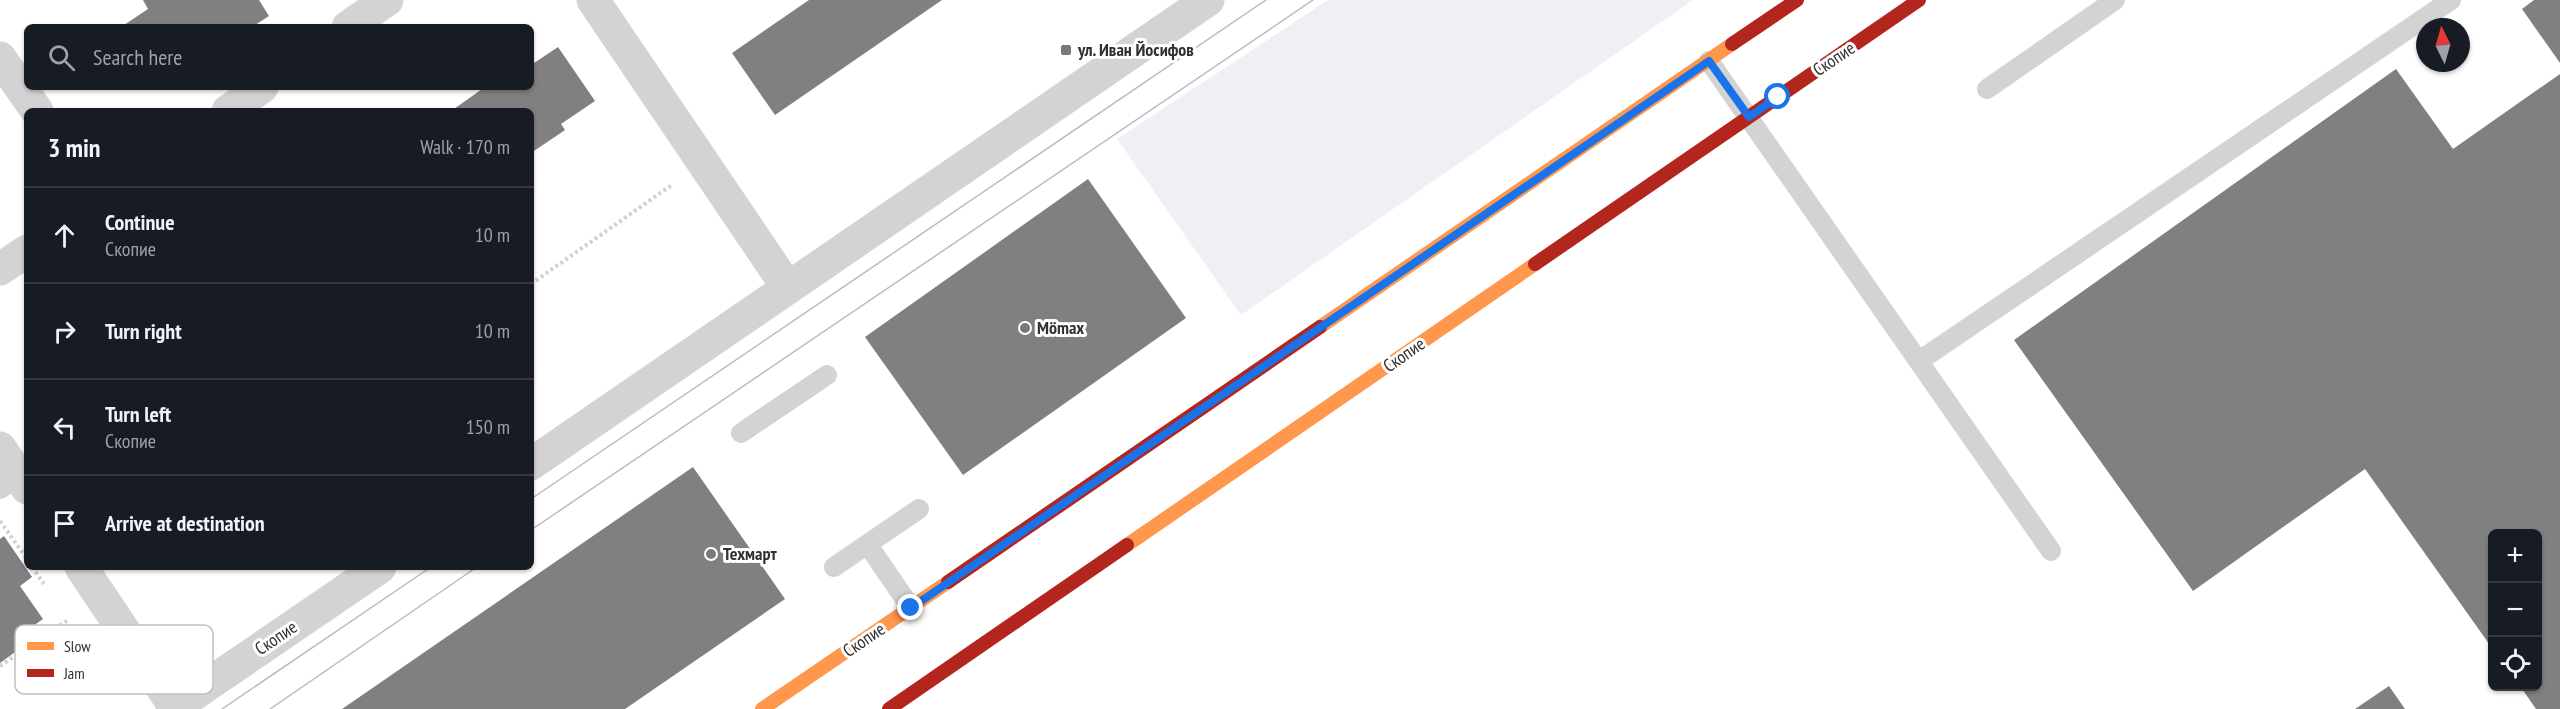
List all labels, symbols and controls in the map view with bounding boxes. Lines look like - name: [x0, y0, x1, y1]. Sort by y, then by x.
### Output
- north arrow: [2416, 18, 2470, 72]
- search box: [24, 24, 534, 90]
- street label: Скопие: [1808, 36, 1859, 81]
- place label: ул. Иван Йосифов: [1077, 38, 1194, 61]
- icon: search: [45, 41, 78, 74]
- text: Search here: [93, 43, 182, 71]
- marker: ул. Иван Йосифов: [1059, 43, 1073, 57]
- route start: [1764, 83, 1790, 109]
- text: 3 min: [48, 131, 101, 164]
- text: Walk · 170 m: [420, 134, 510, 160]
- text: Continue: [105, 208, 175, 236]
- icon: ahead: [48, 219, 81, 252]
- text: 10 m: [475, 222, 510, 248]
- text: Скопие: [105, 236, 156, 262]
- icon: right: [48, 315, 81, 348]
- place label: Mömax: [1037, 316, 1084, 339]
- text: Turn right: [105, 317, 182, 345]
- text: 10 m: [475, 318, 510, 344]
- marker: Mömax: [1018, 321, 1032, 335]
- street label: Скопие: [1378, 332, 1429, 377]
- text: Turn left: [105, 400, 171, 428]
- icon: left: [48, 411, 81, 444]
- text: 150 m: [466, 414, 510, 440]
- text: Скопие: [105, 428, 156, 454]
- icon: arrive: [48, 507, 81, 540]
- text: Arrive at destination: [105, 509, 265, 537]
- map controls: [2488, 529, 2542, 691]
- button: +: [2488, 529, 2542, 583]
- place label: Техмарт: [723, 542, 777, 565]
- marker: Техмарт: [704, 547, 718, 561]
- button: −: [2488, 583, 2542, 637]
- route end: [897, 594, 923, 620]
- street label: Скопие: [250, 615, 301, 660]
- street label: Скопие: [838, 617, 889, 662]
- legend: [15, 625, 213, 694]
- text: Slow: [64, 636, 91, 656]
- button: locate: [2488, 637, 2542, 691]
- text: Jam: [63, 663, 85, 683]

